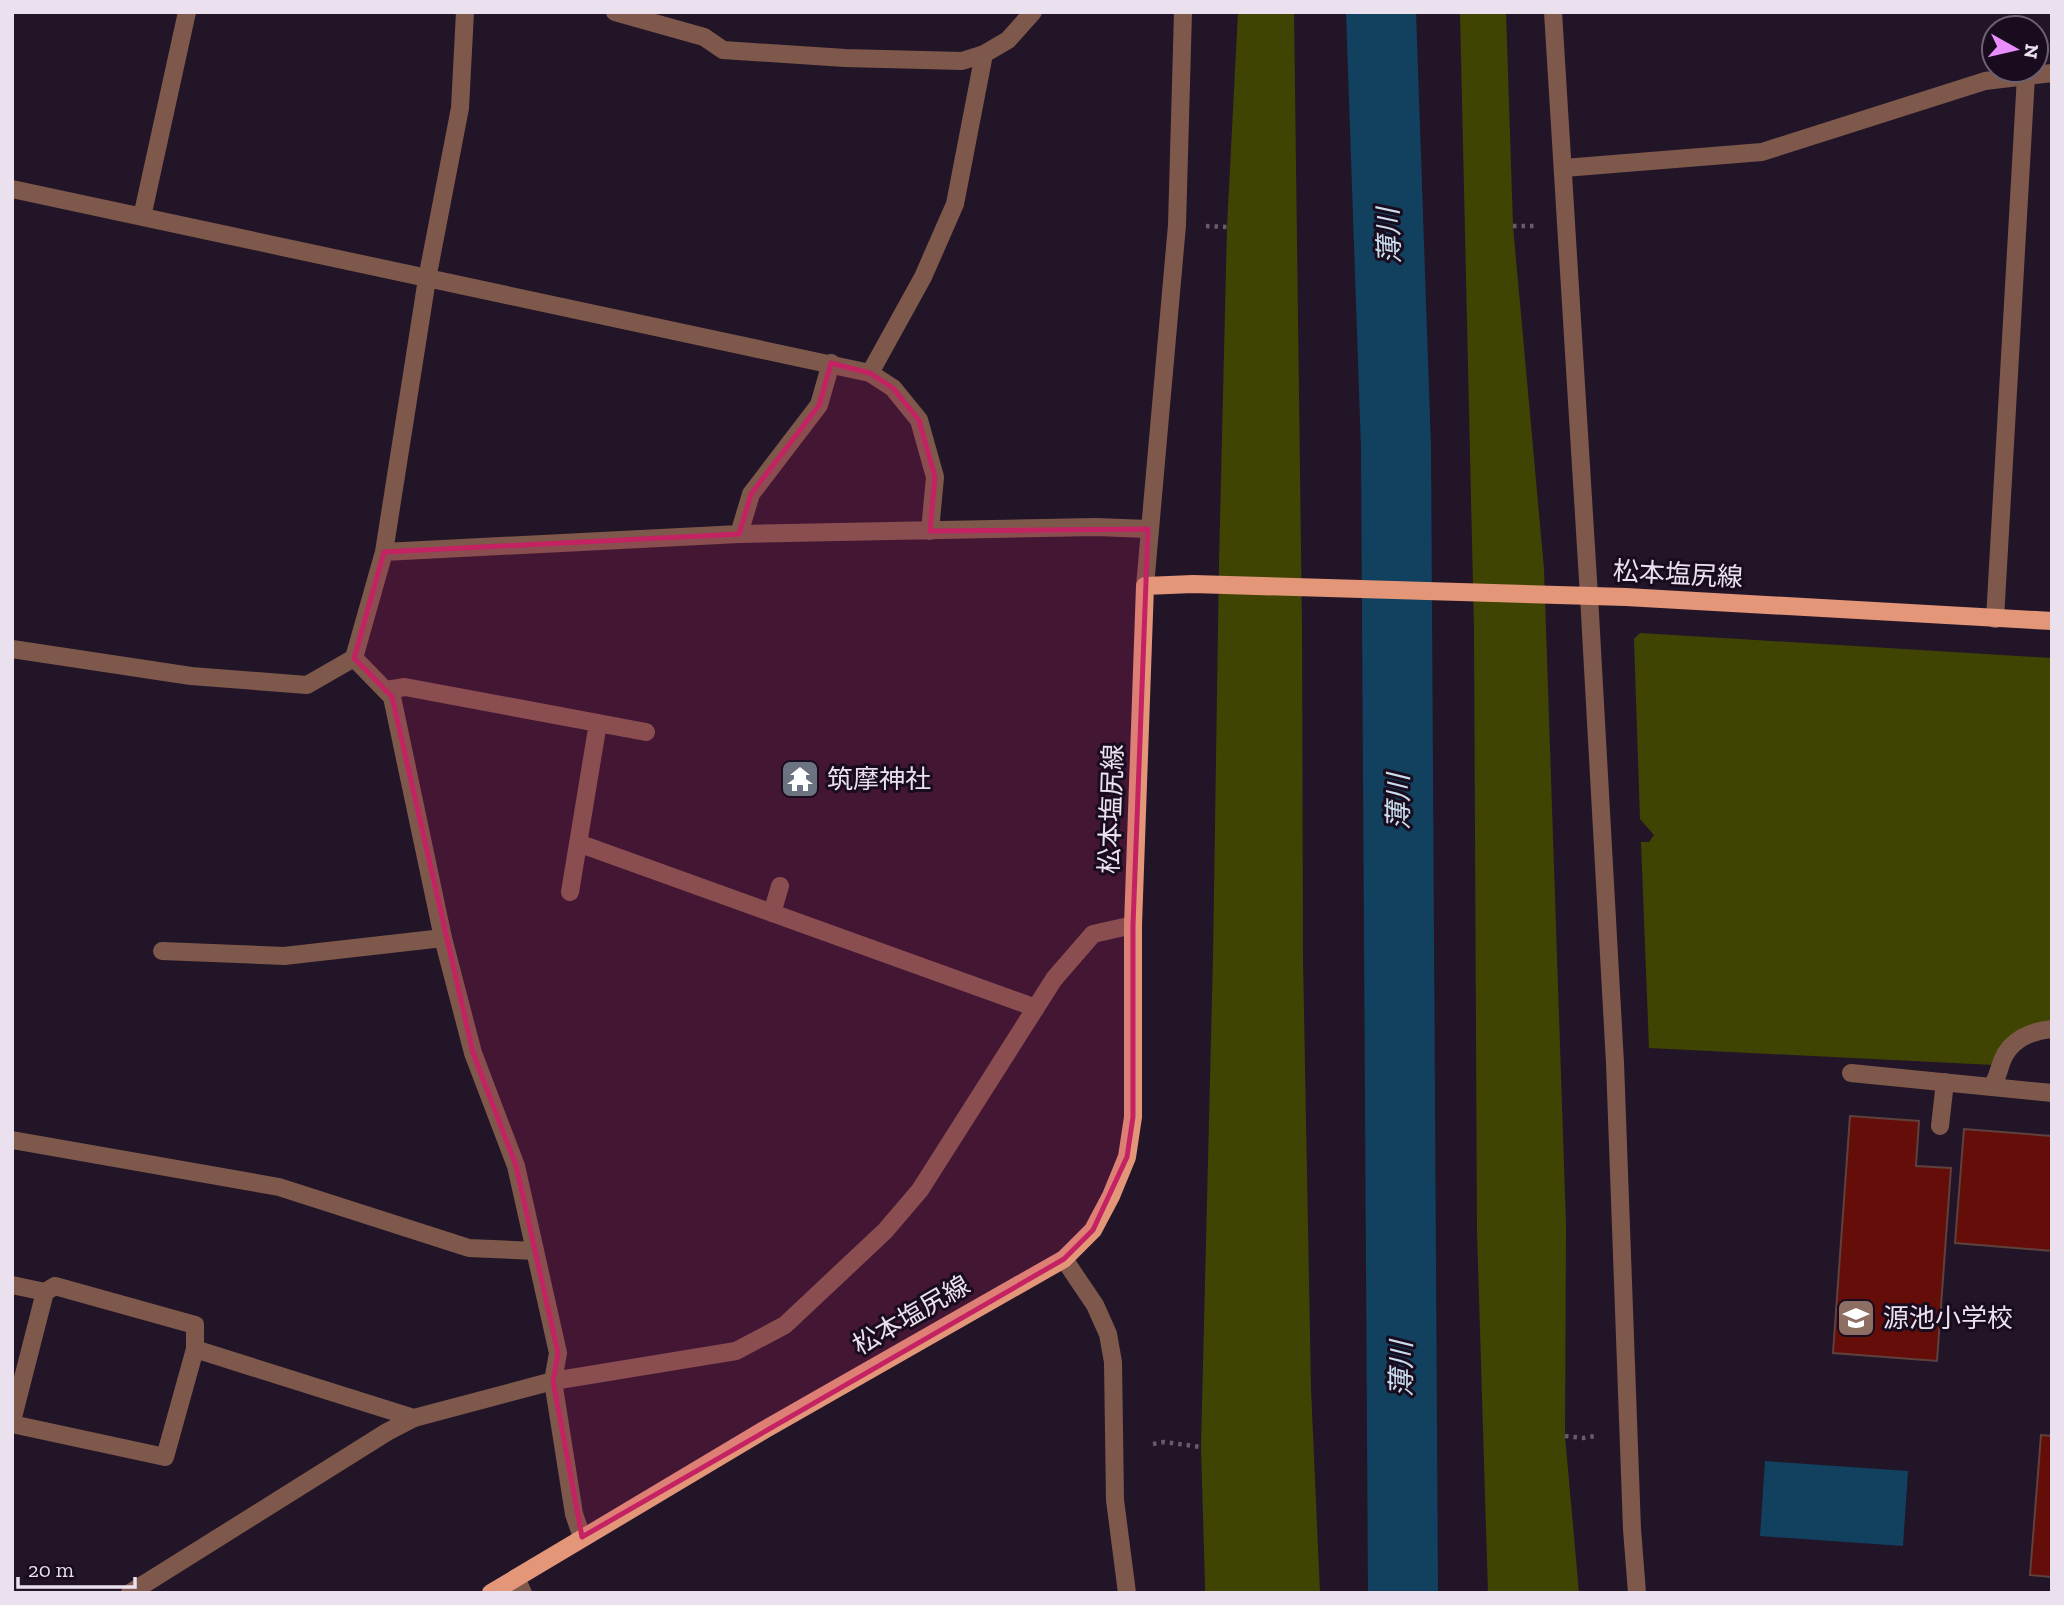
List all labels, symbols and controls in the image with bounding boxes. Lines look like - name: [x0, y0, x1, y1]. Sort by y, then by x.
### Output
- north arrow: [1980, 14, 2050, 84]
- text: N: [2019, 43, 2044, 60]
- water label: 薄川: [1371, 204, 1406, 265]
- street label: 松本塩尻線: [1612, 555, 1744, 593]
- street label: 松本塩尻線: [1093, 743, 1129, 875]
- temple icon: 筑摩神社: [779, 758, 821, 800]
- place label: 筑摩神社: [827, 763, 931, 795]
- water label: 薄川: [1382, 771, 1415, 830]
- street label: 松本塩尻線: [847, 1269, 975, 1361]
- school or university icon: 源池小学校: [1835, 1297, 1877, 1339]
- place label: 源池小学校: [1883, 1302, 2013, 1334]
- water label: 薄川: [1385, 1338, 1418, 1397]
- scale bar: [18, 1546, 135, 1590]
- text: 20 m: [28, 1557, 74, 1582]

